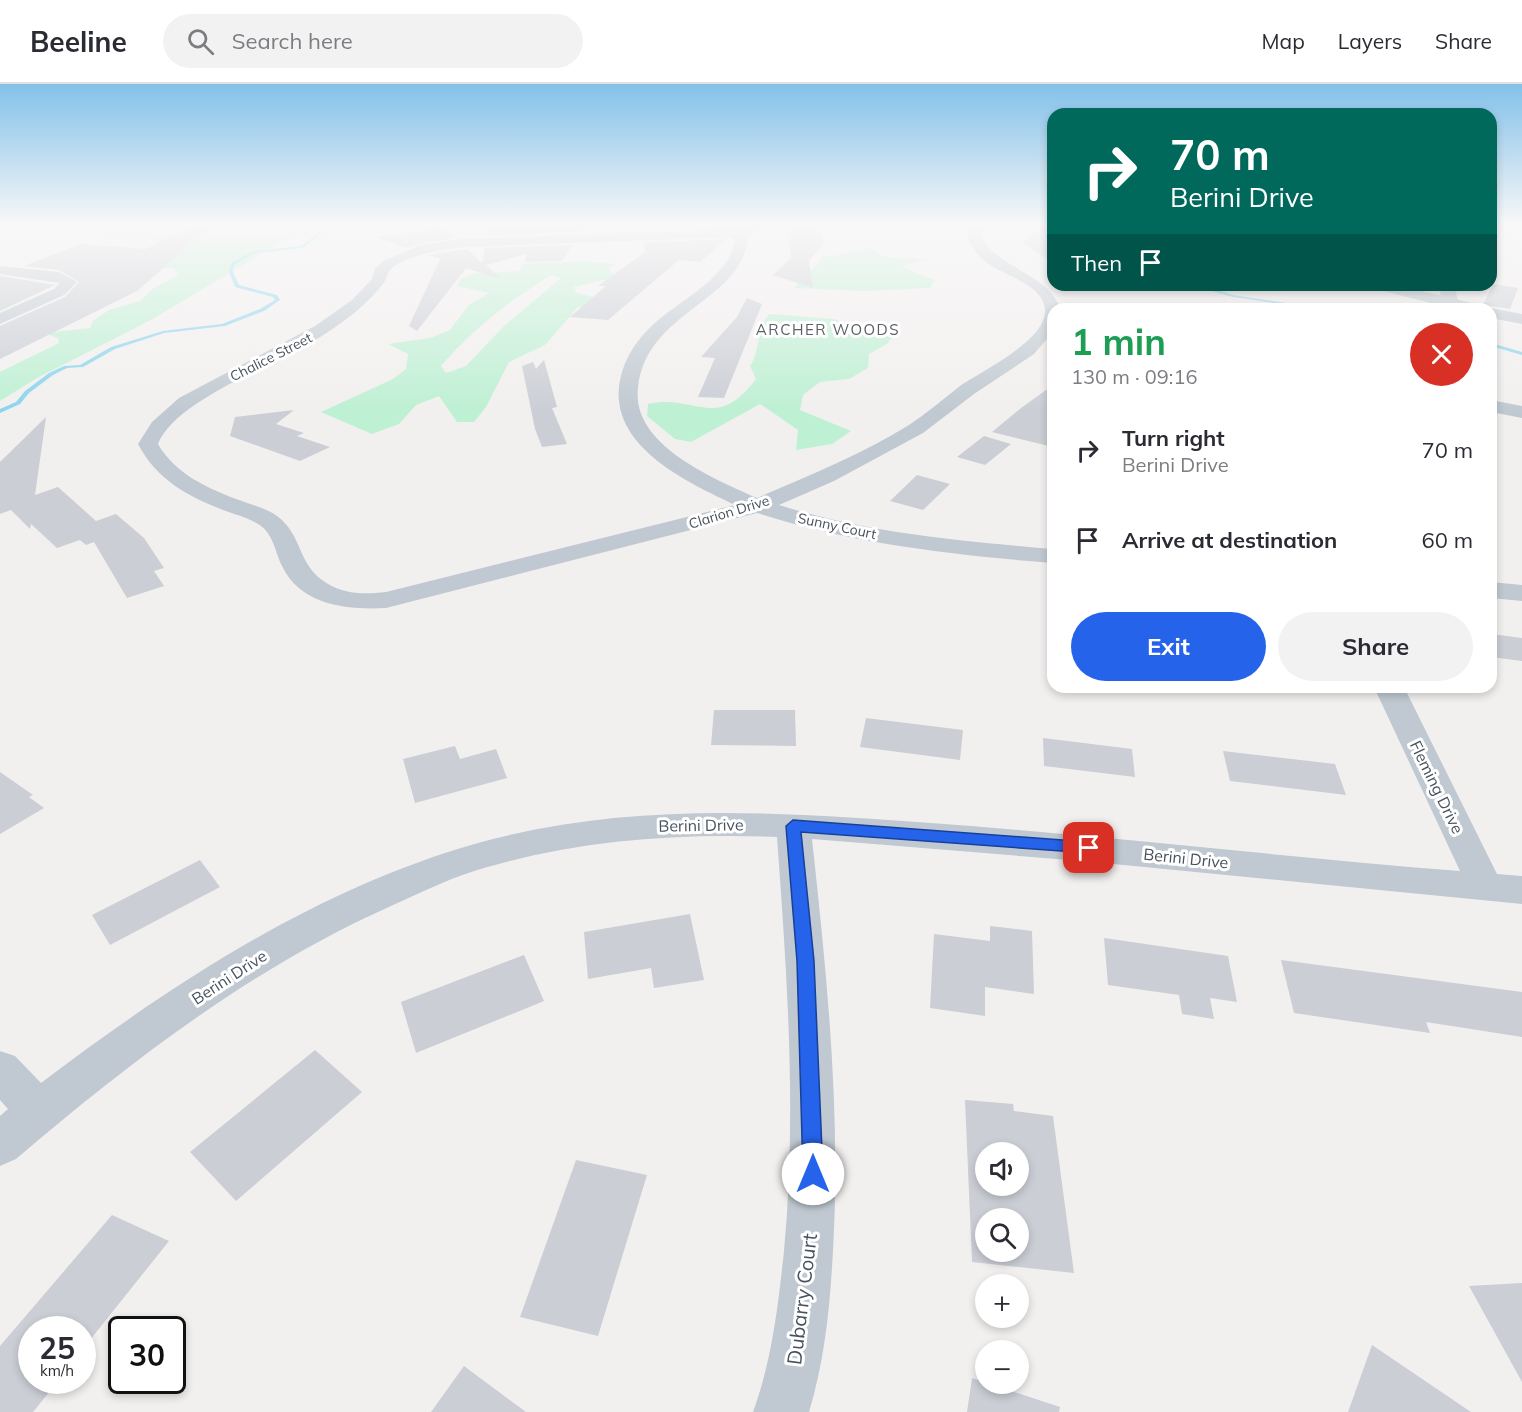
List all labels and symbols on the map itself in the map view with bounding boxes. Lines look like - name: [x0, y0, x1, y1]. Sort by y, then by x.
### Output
- district label: ARCHER WOODS: [756, 320, 900, 339]
- street label: Chalice Street: [227, 329, 315, 385]
- street label: Clarion Drive: [686, 491, 772, 533]
- street label: Sunny Court: [796, 509, 878, 543]
- street label: Fleming Drive: [1406, 737, 1468, 837]
- street label: Berini Drive: [658, 814, 744, 836]
- pin: [1063, 822, 1114, 873]
- street label: Berini Drive: [1143, 844, 1229, 872]
- street label: Berini Drive: [188, 945, 270, 1009]
- position arrow: [781, 1142, 845, 1206]
- street label: Dubarry Court: [781, 1232, 822, 1366]
- speed limit sign: 30: [108, 1316, 186, 1394]

